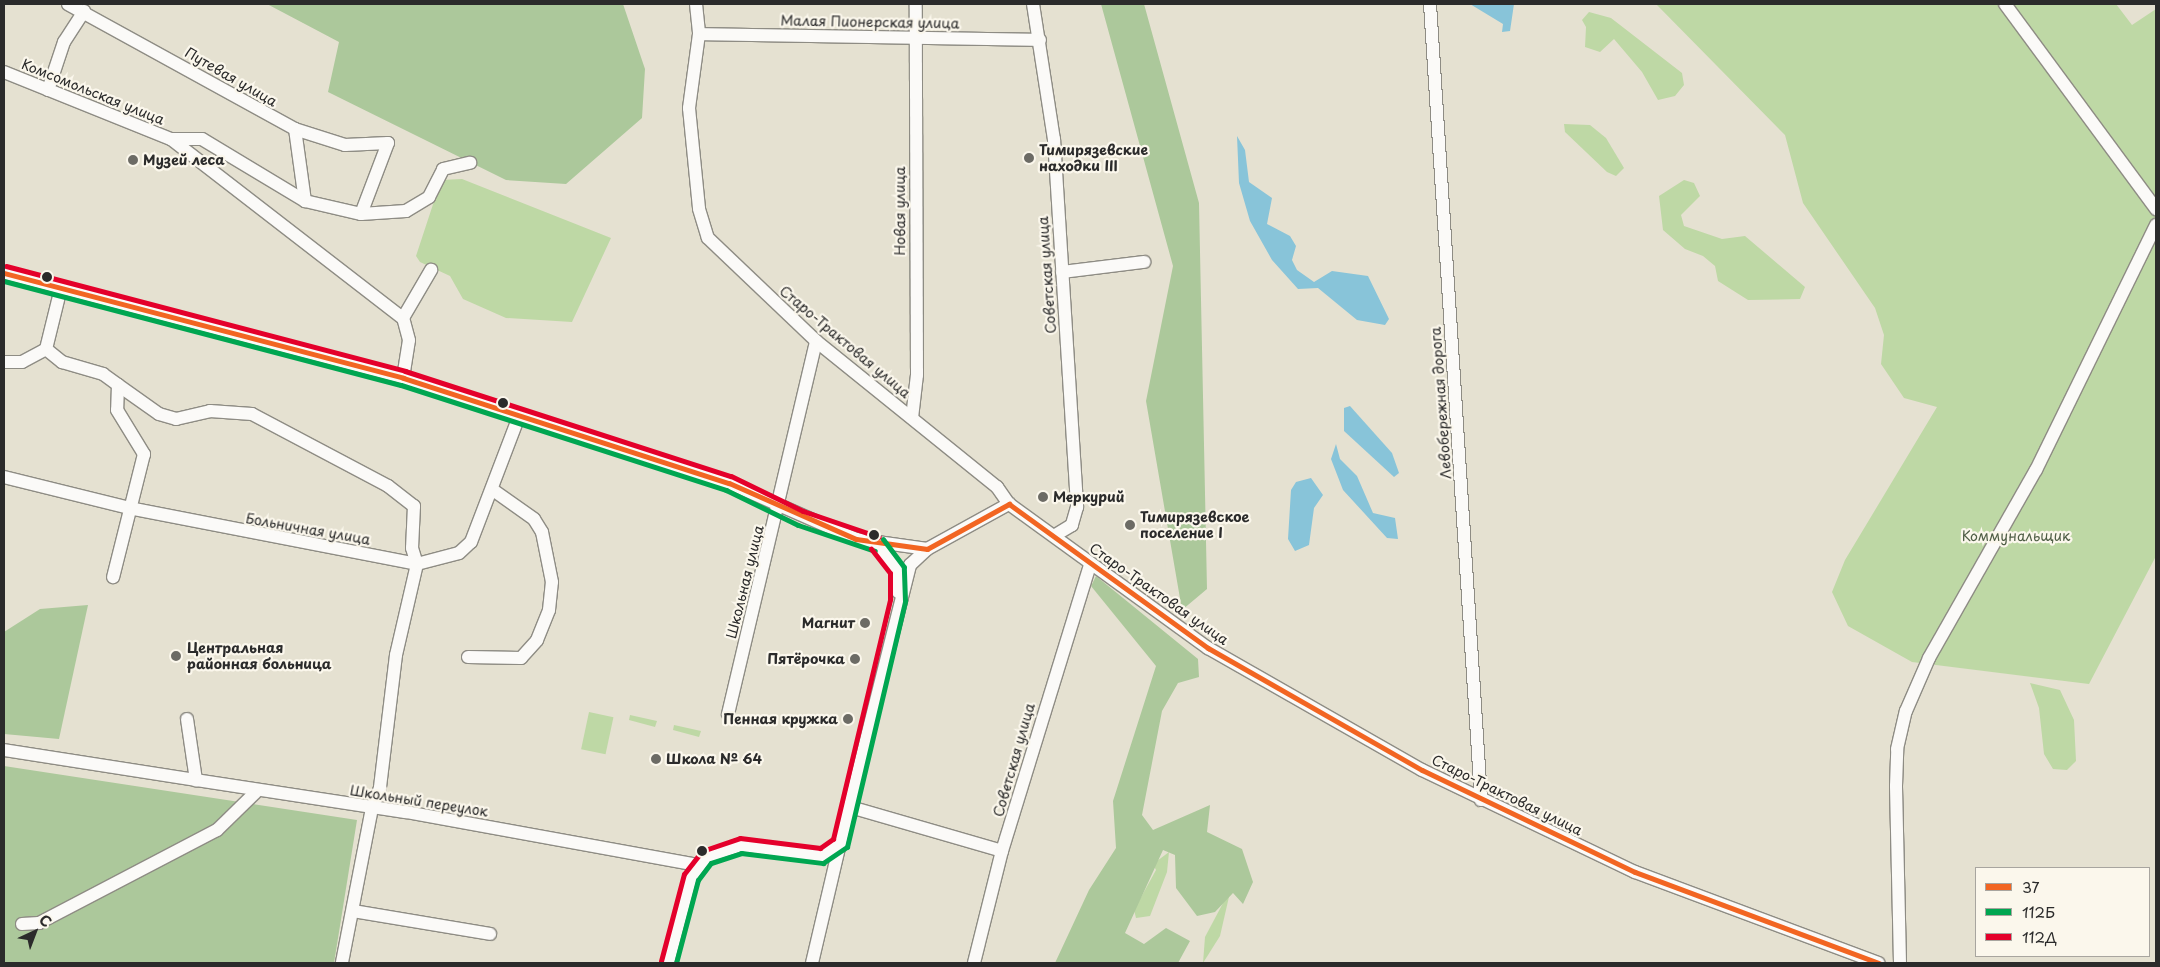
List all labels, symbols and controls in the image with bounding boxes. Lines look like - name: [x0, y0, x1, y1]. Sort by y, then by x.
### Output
- street label: Малая Пионерская улица: [780, 12, 960, 32]
- street label: Путевая улица: [182, 44, 280, 110]
- street label: Комсомольская улица: [19, 55, 167, 129]
- place label: Тимирязевские находки III: [1039, 142, 1148, 174]
- place label: Музей леса: [143, 152, 225, 168]
- marker: Тимирязевские находки III: [1023, 152, 1035, 164]
- marker: Музей леса: [127, 154, 139, 166]
- street label: Новая улица: [892, 166, 908, 256]
- street label: Советская улица: [1034, 215, 1060, 335]
- unlabelled marker: [42, 272, 52, 282]
- street label: Старо-Трактовая улица: [776, 282, 914, 402]
- street label: Левобережная дорога: [1427, 326, 1455, 480]
- unlabelled marker: [498, 398, 508, 408]
- place label: Меркурий: [1053, 489, 1124, 505]
- marker: Меркурий: [1037, 491, 1049, 503]
- place label: Тимирязевское поселение I: [1140, 509, 1249, 542]
- street label: Больничная улица: [244, 510, 372, 548]
- marker: Тимирязевское поселение I: [1124, 519, 1136, 531]
- street label: Школьная улица: [723, 523, 767, 641]
- park label: Коммунальщик: [1962, 528, 2070, 544]
- unlabelled marker: [869, 530, 879, 540]
- street label: Старо-Трактовая улица: [1086, 540, 1232, 648]
- place label: Магнит: [802, 615, 855, 631]
- marker: Магнит: [859, 617, 871, 629]
- place label: Центральная районная больница: [187, 640, 331, 672]
- marker: Центральная районная больница: [169, 649, 183, 663]
- place label: Пятёрочка: [767, 651, 845, 667]
- marker: Пятёрочка: [849, 653, 861, 665]
- street label: Советская улица: [990, 701, 1038, 819]
- place label: Пенная кружка: [723, 711, 838, 727]
- marker: Пенная кружка: [842, 713, 854, 725]
- place label: Школа № 64: [666, 751, 763, 767]
- street label: Старо-Трактовая улица: [1429, 751, 1585, 839]
- marker: Школа № 64: [650, 753, 662, 765]
- street label: Школьный переулок: [349, 782, 489, 820]
- unlabelled marker: [697, 846, 707, 856]
- legend: [1975, 867, 2150, 957]
- text: 37: [2022, 875, 2040, 898]
- text: 112Б: [2022, 900, 2055, 923]
- north arrow: [10, 907, 60, 957]
- text: С: [35, 909, 57, 932]
- text: 112Д: [2022, 925, 2057, 948]

